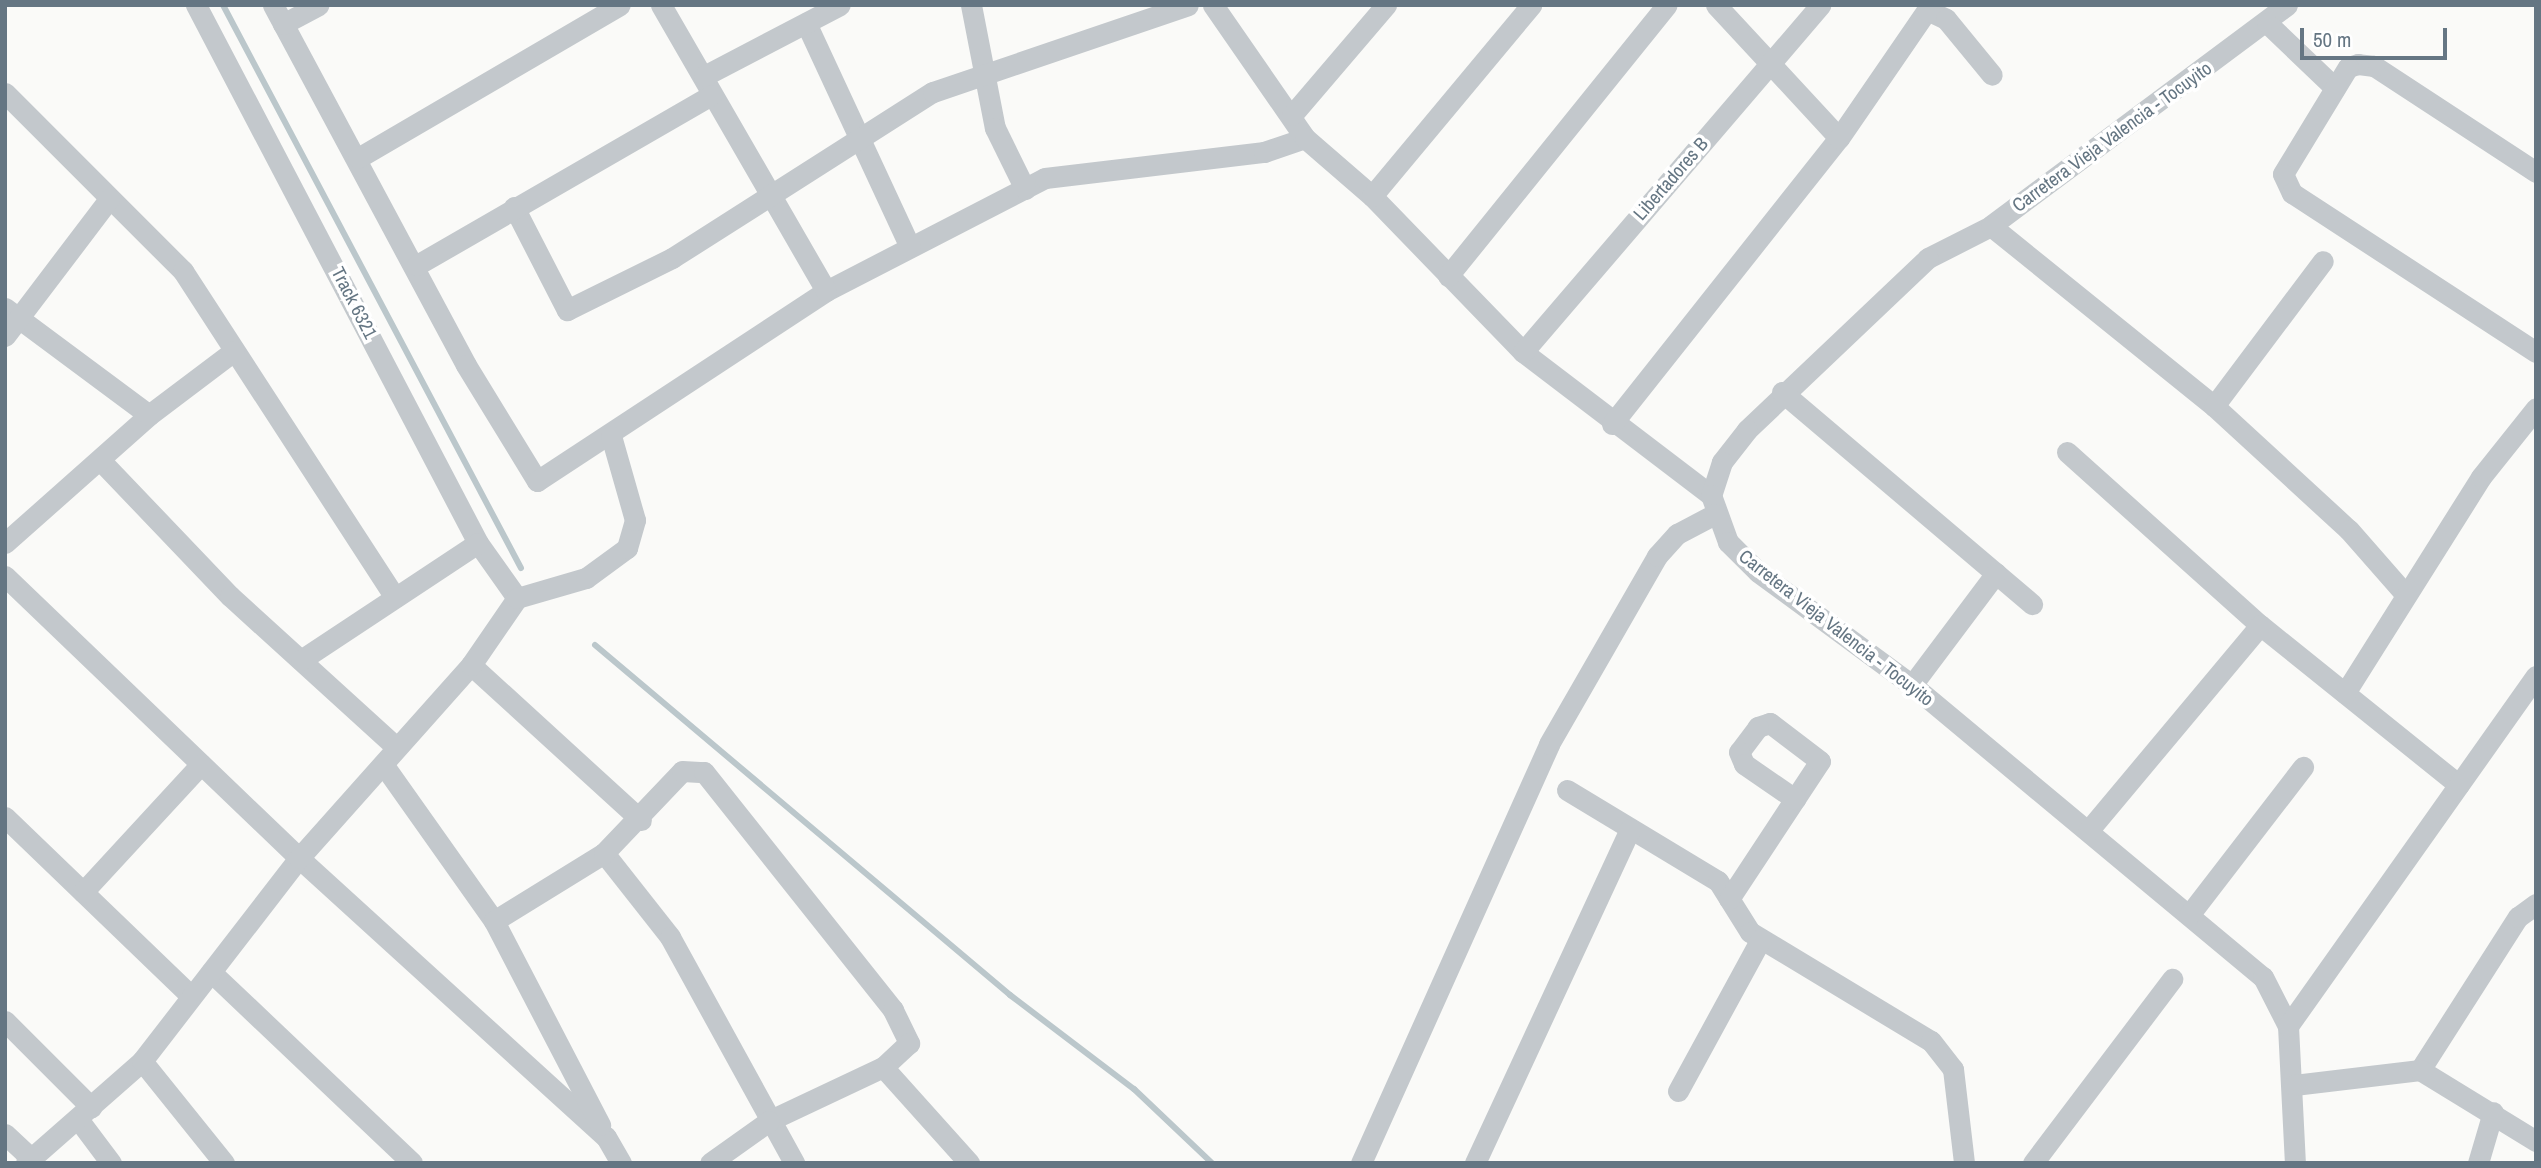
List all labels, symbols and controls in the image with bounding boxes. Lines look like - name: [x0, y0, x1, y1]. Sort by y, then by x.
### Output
- scale bar: [2303, 14, 2450, 58]
- text: 50 m: [2313, 25, 2351, 54]
- street label: Carretera Vieja Valencia - Tocuyito: [2008, 57, 2216, 217]
- street label: Libertadores B: [1629, 133, 1713, 225]
- street label: Track 6321: [326, 263, 382, 343]
- street label: Carretera Vieja Valencia - Tocuyito: [1734, 545, 1938, 711]

